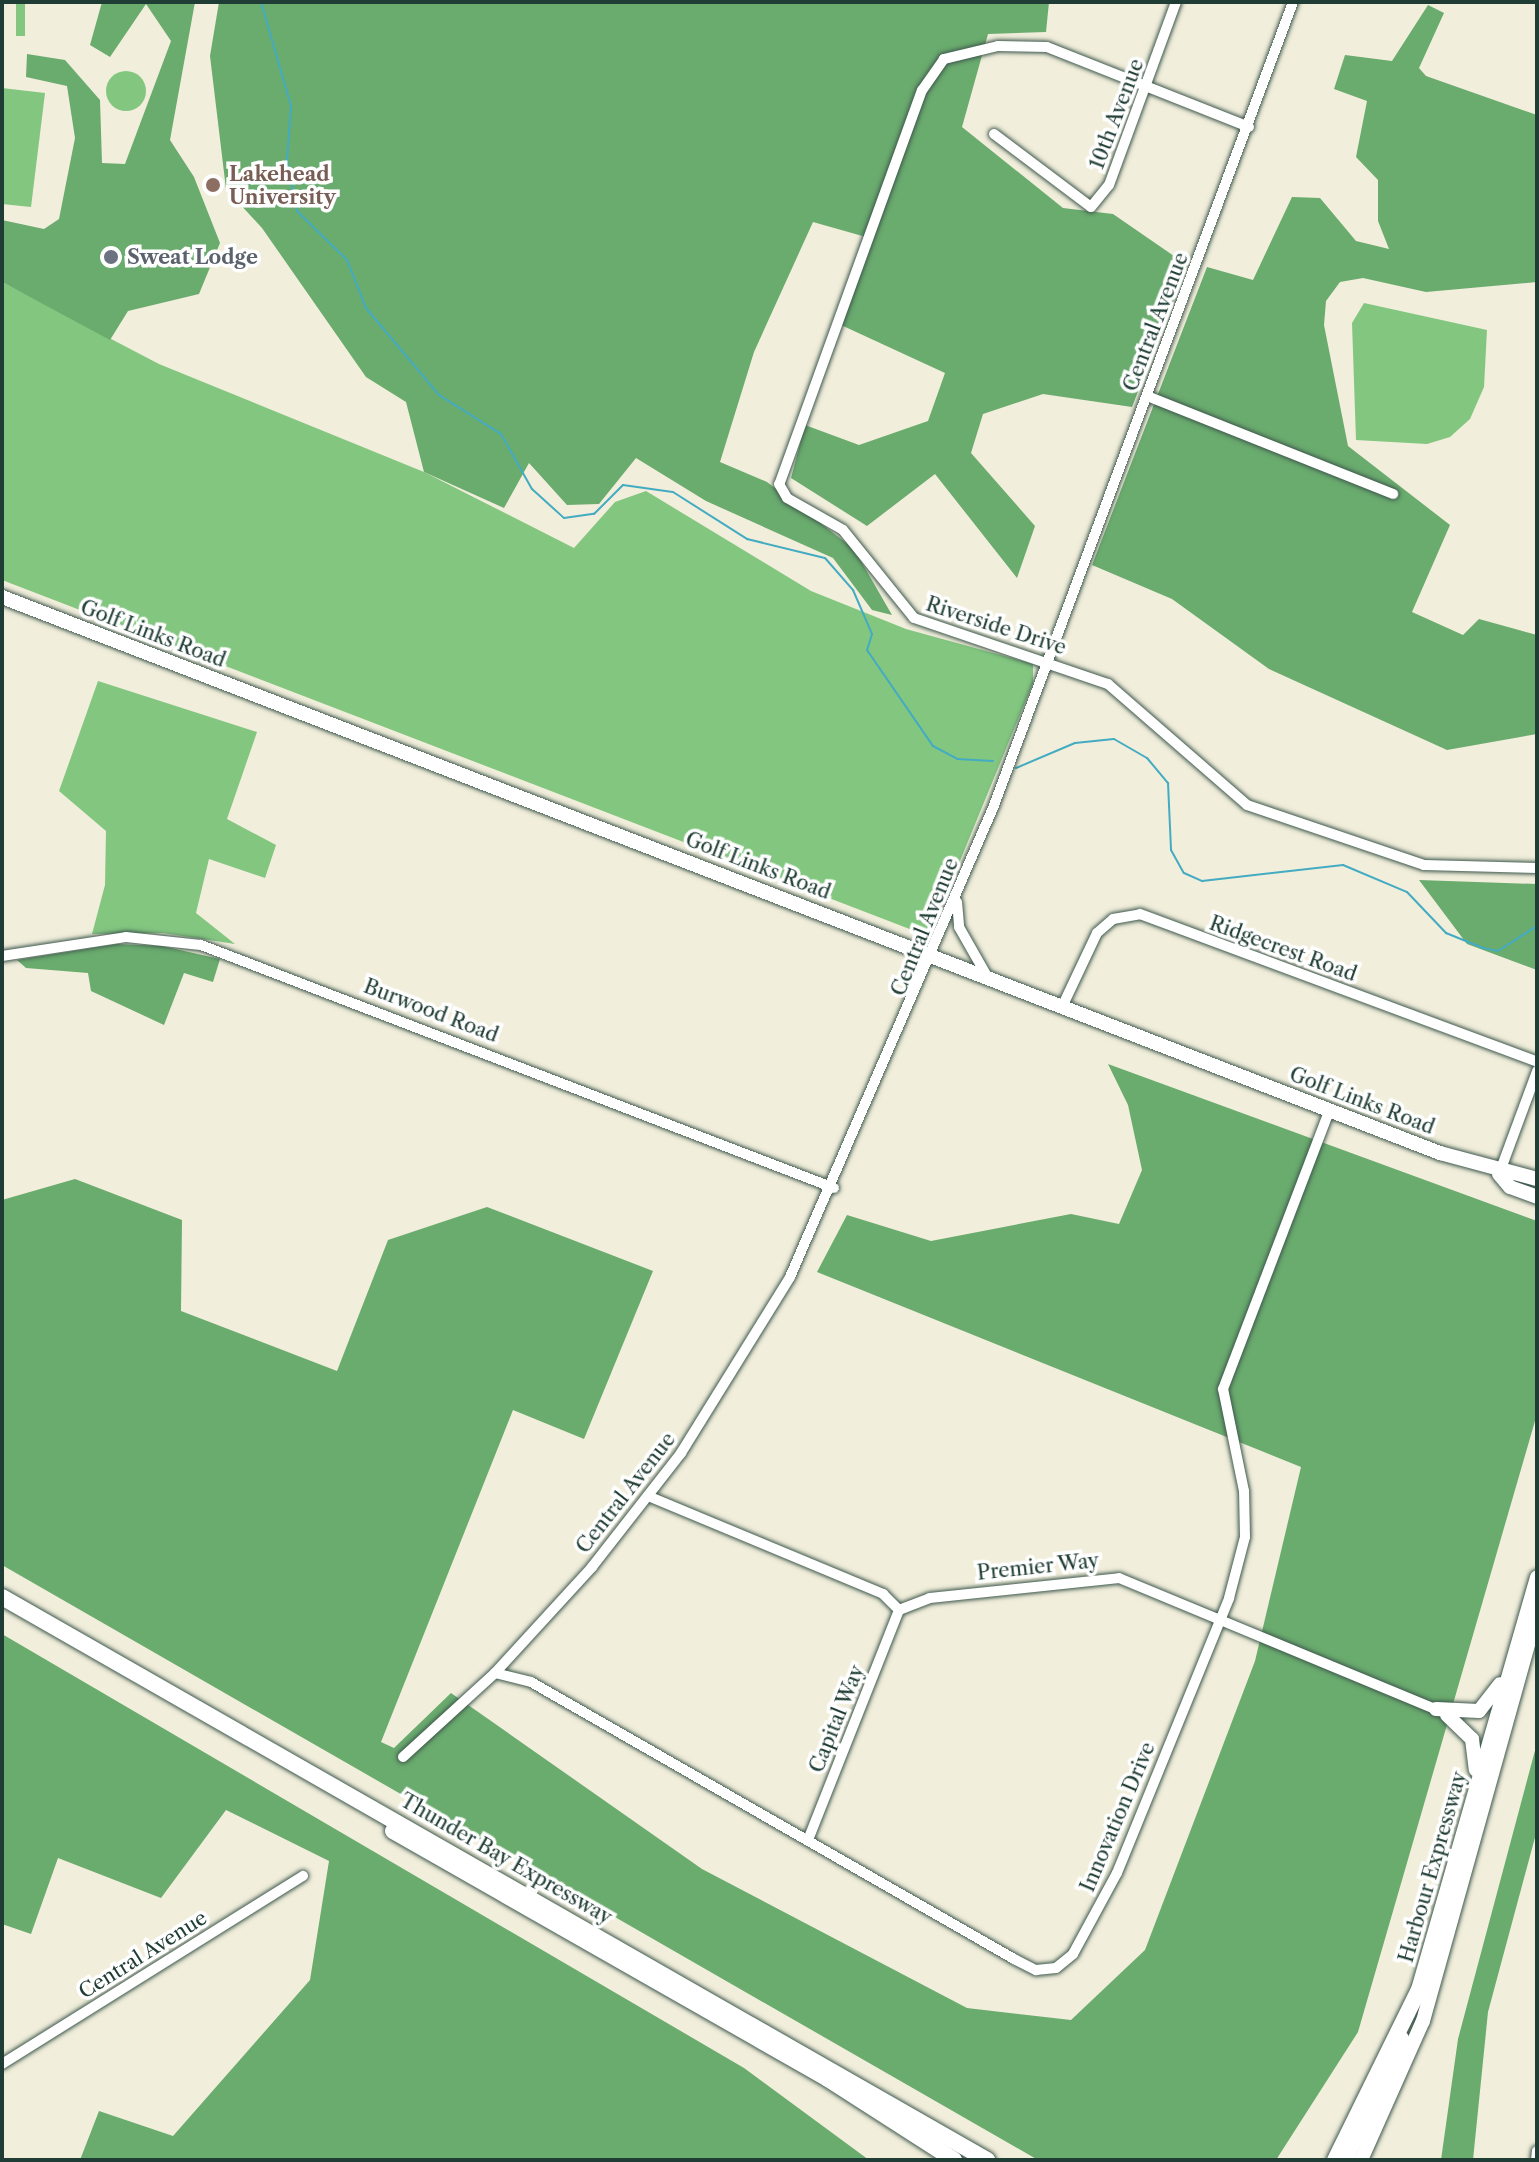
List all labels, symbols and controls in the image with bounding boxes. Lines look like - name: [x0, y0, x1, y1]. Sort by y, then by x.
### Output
- street label: 10th Avenue: [1085, 55, 1149, 173]
- place label: Lakehead University: [229, 162, 336, 209]
- marker: Lakehead University: [204, 176, 222, 194]
- place label: Sweat Lodge: [127, 245, 258, 269]
- marker: Sweat Lodge: [102, 248, 120, 266]
- street label: Central Avenue: [1118, 249, 1194, 395]
- street label: Riverside Drive: [923, 592, 1069, 660]
- street label: Golf Links Road: [77, 595, 229, 673]
- street label: Golf Links Road: [682, 827, 834, 905]
- street label: Central Avenue: [886, 854, 964, 1000]
- street label: Ridgecrest Road: [1206, 911, 1360, 987]
- street label: Burwood Road: [360, 974, 502, 1048]
- street label: Golf Links Road: [1286, 1062, 1438, 1140]
- street label: Central Avenue: [571, 1428, 681, 1558]
- street label: Premier Way: [975, 1549, 1101, 1585]
- street label: Capital Way: [804, 1661, 870, 1777]
- street label: Innovation Drive: [1076, 1739, 1160, 1895]
- street label: Harbour Expressway: [1394, 1769, 1472, 1965]
- street label: Thunder Bay Expressway: [395, 1788, 617, 1930]
- street label: Central Avenue: [74, 1906, 212, 2004]

